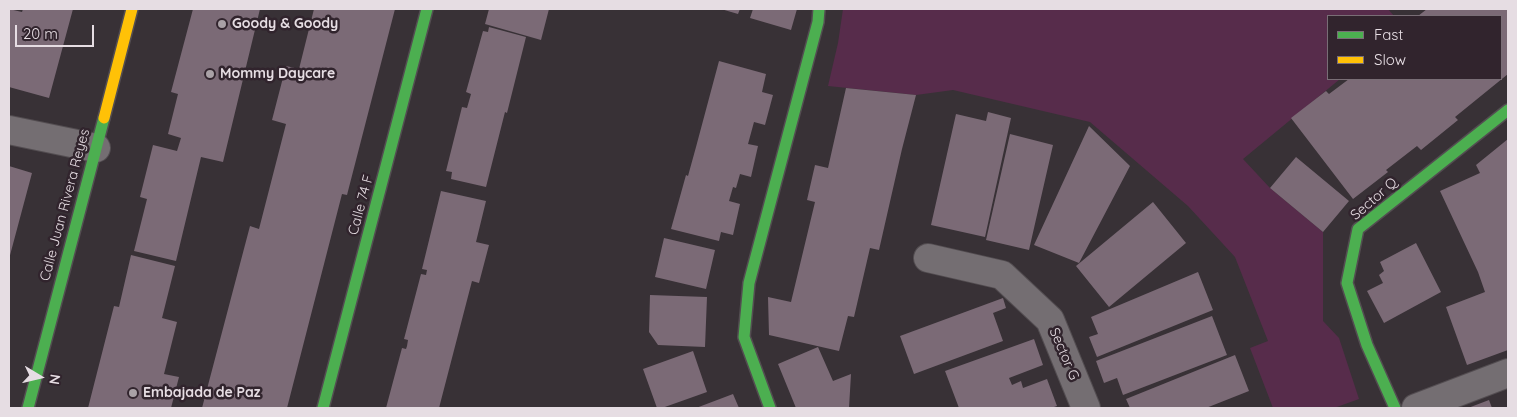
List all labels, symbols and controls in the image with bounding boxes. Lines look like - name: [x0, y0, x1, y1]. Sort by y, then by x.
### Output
- scale bar: [18, 15, 96, 47]
- legend: [1327, 15, 1502, 80]
- place label: Goody & Goody: [232, 16, 338, 32]
- marker: Goody & Goody: [216, 18, 228, 30]
- text: 20 m: [23, 24, 58, 43]
- text: Fast: [1374, 25, 1403, 44]
- text: Slow: [1374, 50, 1406, 69]
- place label: Mommy Daycare: [220, 66, 335, 82]
- marker: Mommy Daycare: [204, 68, 216, 80]
- street label: Calle Juan Rivera Reyes: [37, 127, 93, 283]
- street label: Calle 74 F: [345, 173, 377, 237]
- street label: Sector Q: [1347, 174, 1401, 224]
- street label: Sector G: [1046, 325, 1082, 383]
- north arrow: [15, 352, 65, 402]
- text: N: [45, 373, 65, 386]
- place label: Embajada de Paz: [143, 385, 261, 401]
- marker: Embajada de Paz: [127, 387, 139, 399]

